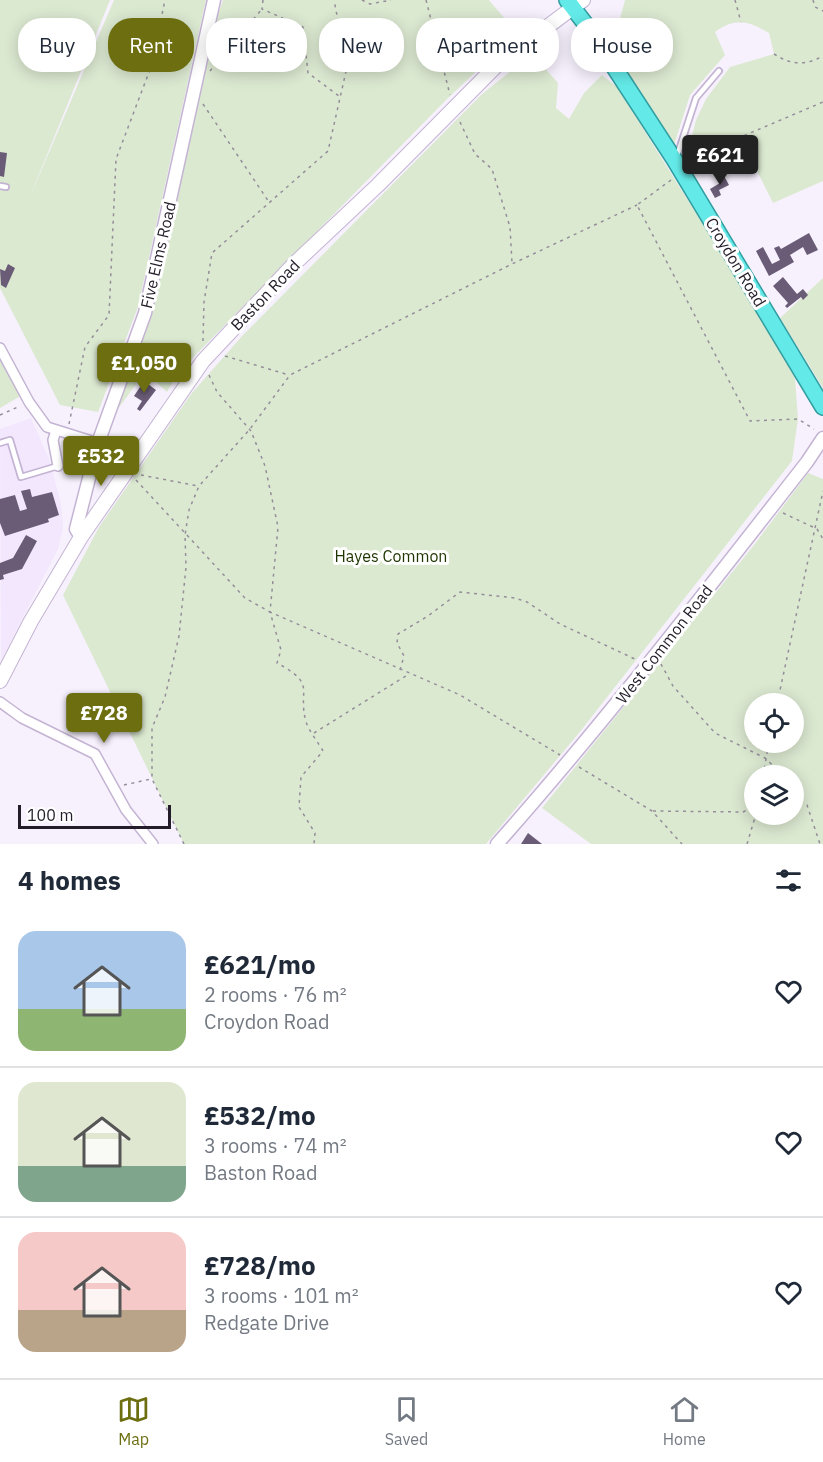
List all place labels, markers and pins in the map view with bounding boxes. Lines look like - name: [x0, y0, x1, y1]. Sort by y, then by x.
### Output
- pin: £621: [684, 135, 756, 186]
- pin: £1,050: [95, 343, 193, 394]
- pin: £532: [65, 436, 137, 487]
- pin: £728: [68, 693, 140, 744]

